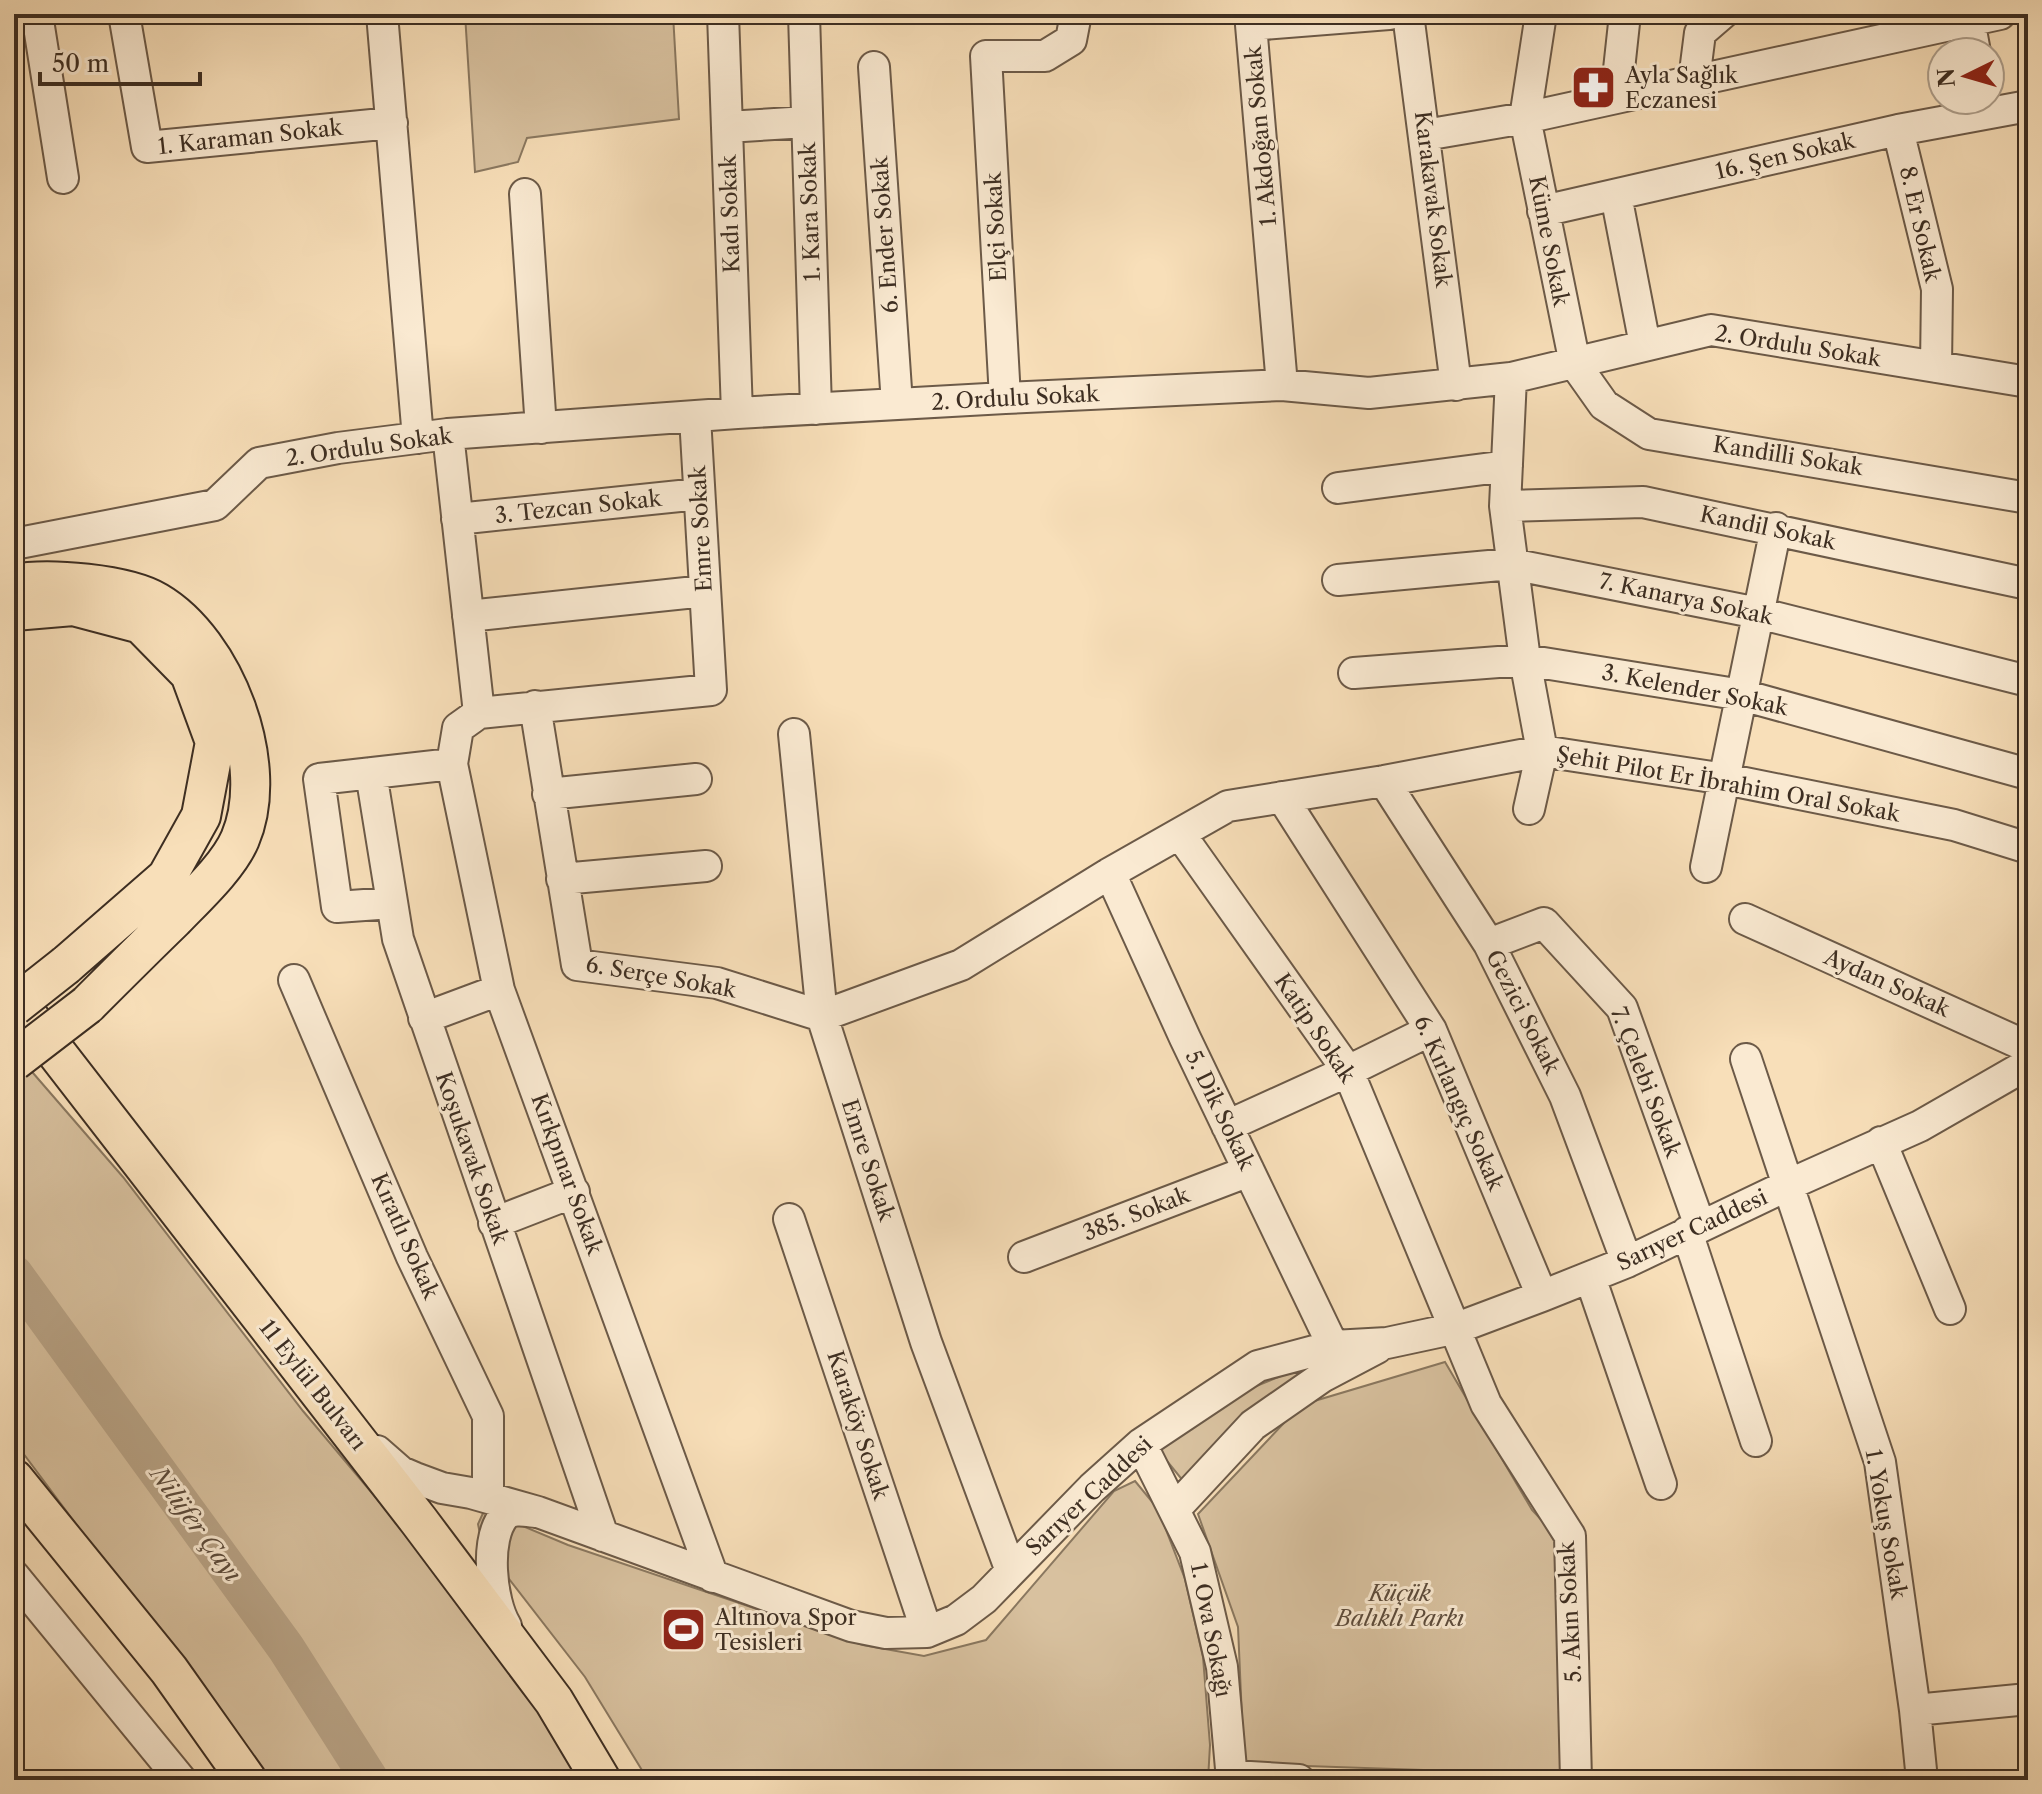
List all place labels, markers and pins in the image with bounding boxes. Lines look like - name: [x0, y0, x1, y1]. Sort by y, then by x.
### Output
- place label: Ayla Sağlık Eczanesi: [1624, 62, 1739, 114]
- pharmacy icon: Ayla Sağlık Eczanesi: [1570, 64, 1618, 112]
- place label: Altınova Spor Tesisleri: [714, 1604, 857, 1656]
- sports icon: Altınova Spor Tesisleri: [660, 1606, 708, 1654]

